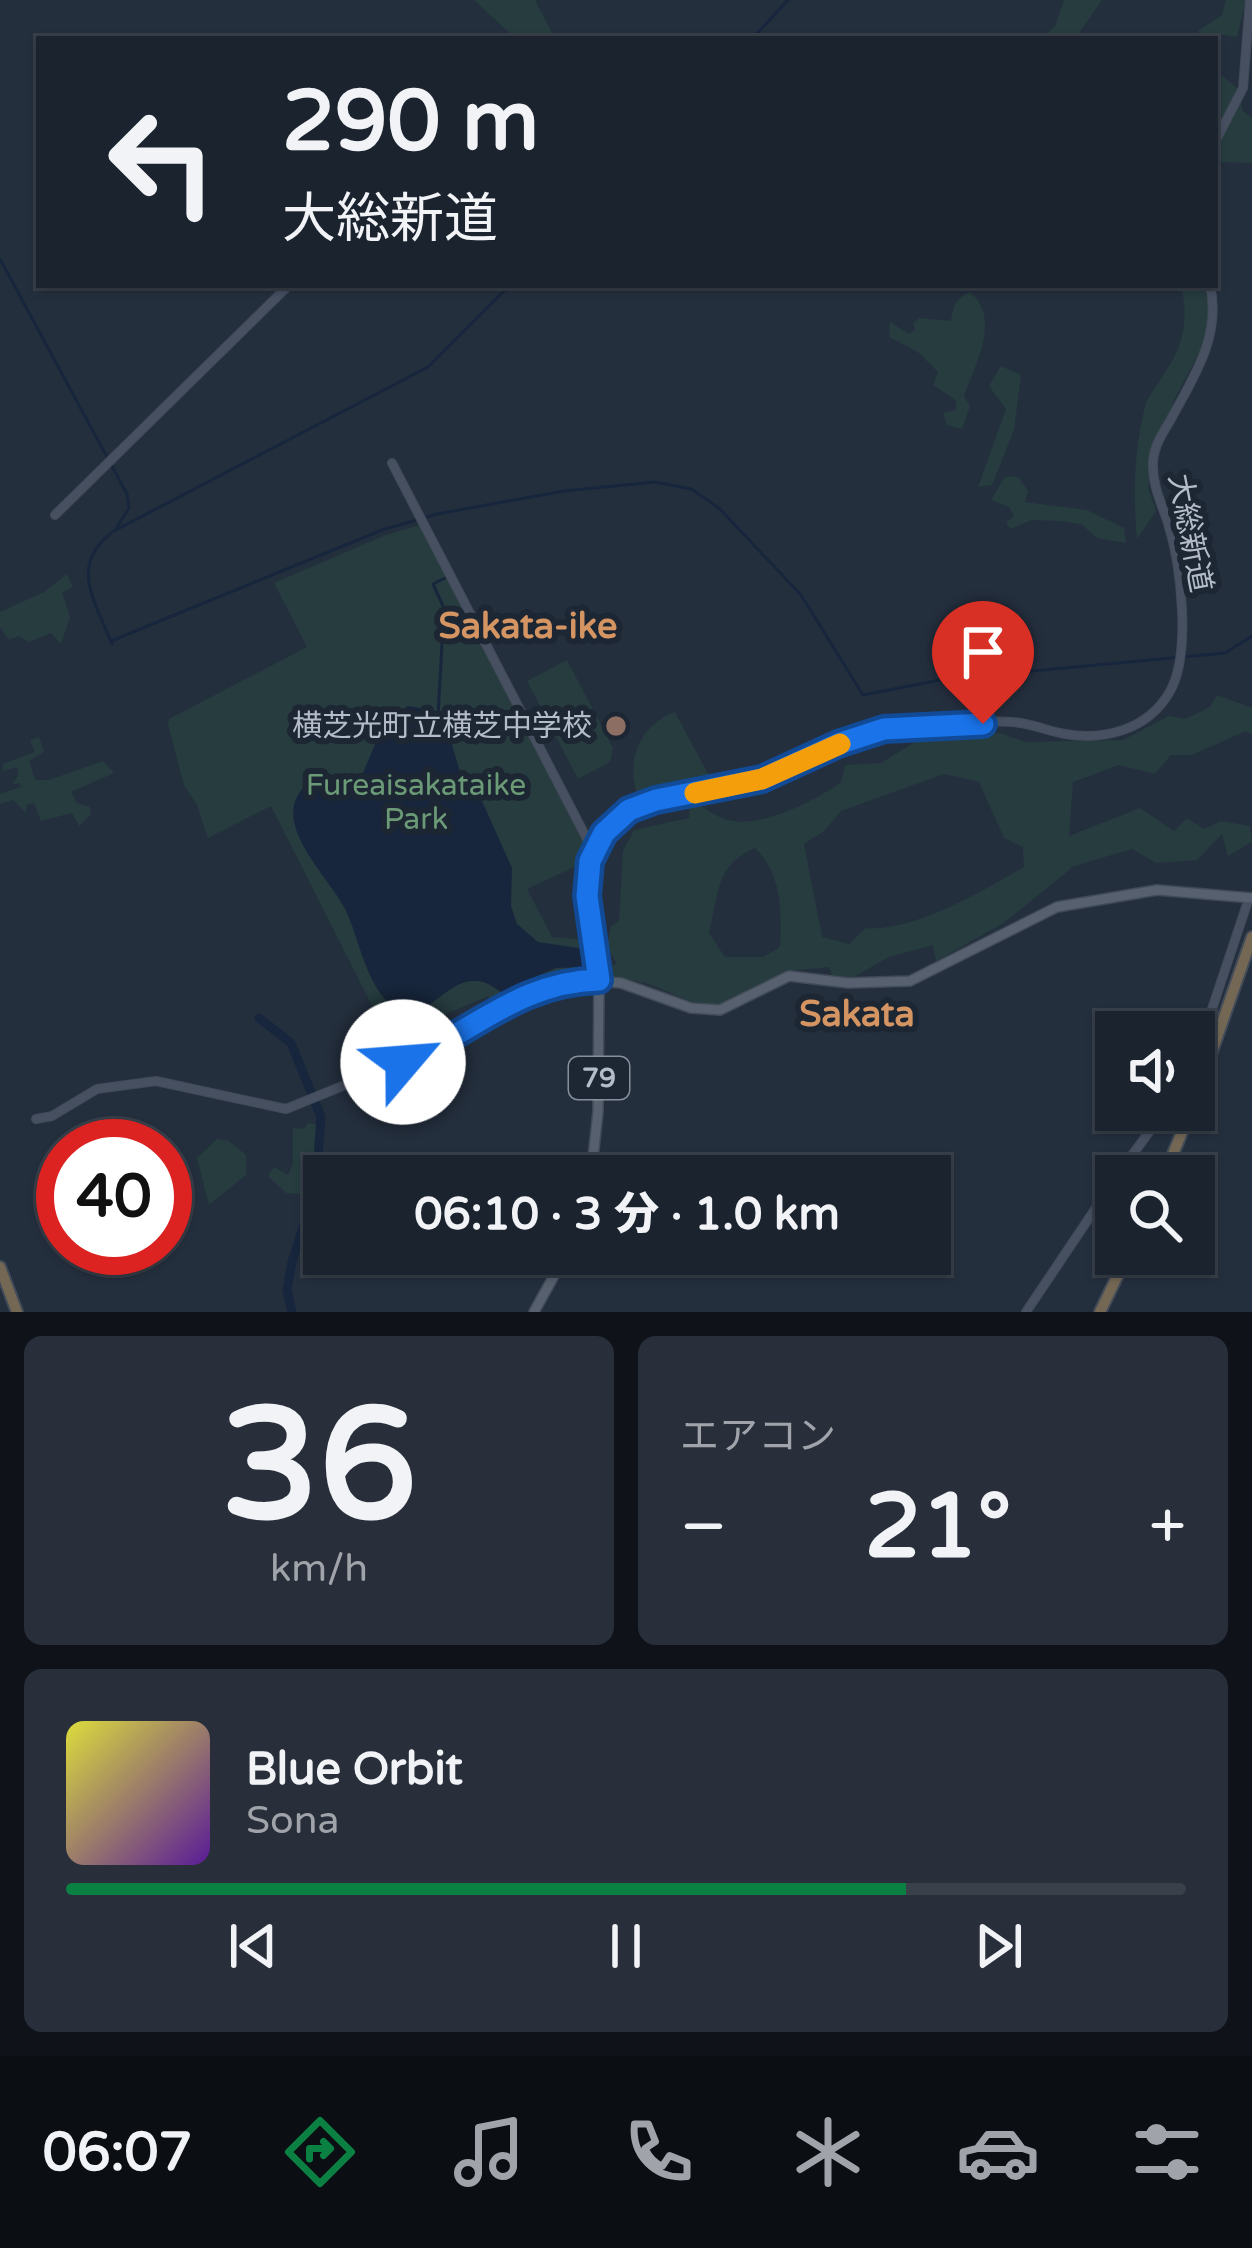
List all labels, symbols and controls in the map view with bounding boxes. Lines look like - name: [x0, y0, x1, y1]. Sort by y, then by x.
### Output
- text: 290 m: [282, 72, 539, 173]
- icon: left: [84, 84, 240, 240]
- text: 大総新道: [282, 187, 498, 252]
- street label: 大総新道: [1160, 471, 1220, 595]
- pin: [932, 601, 1034, 724]
- district label: Sakata-ike: [439, 605, 617, 648]
- icon: arrive: [950, 619, 1016, 685]
- place label: 横芝光町立横芝中学校: [292, 708, 592, 745]
- marker: 横芝光町立横芝中学校: [603, 713, 629, 739]
- park label: Fureaisakataike Park: [306, 767, 526, 838]
- district label: Sakata: [799, 993, 915, 1036]
- position arrow: [340, 999, 466, 1125]
- map controls: [1095, 1011, 1215, 1275]
- button: sound: [1095, 1011, 1215, 1131]
- road number: 79: [569, 1057, 629, 1099]
- speed limit sign: 40: [36, 1119, 192, 1275]
- button: search: [1095, 1155, 1215, 1275]
- text: 06:10 · 3 分 · 1.0 km: [414, 1188, 840, 1242]
- text: 36: [221, 1373, 417, 1561]
- text: エアコン: [680, 1413, 836, 1460]
- text: 21°: [864, 1473, 1011, 1582]
- text: −: [680, 1487, 727, 1567]
- text: +: [1149, 1487, 1186, 1567]
- text: km/h: [270, 1545, 368, 1592]
- text: Blue Orbit: [246, 1743, 463, 1797]
- text: Sona: [246, 1797, 339, 1844]
- icon: previous: [220, 1913, 286, 1979]
- icon: pause: [593, 1913, 659, 1979]
- icon: next: [966, 1913, 1032, 1979]
- icon: directions: [278, 2110, 362, 2194]
- icon: music: [447, 2110, 531, 2194]
- icon: phone: [617, 2110, 701, 2194]
- icon: climate: [786, 2110, 870, 2194]
- icon: car: [956, 2110, 1040, 2194]
- icon: filters: [1125, 2110, 1209, 2194]
- text: 06:07: [43, 2120, 192, 2185]

